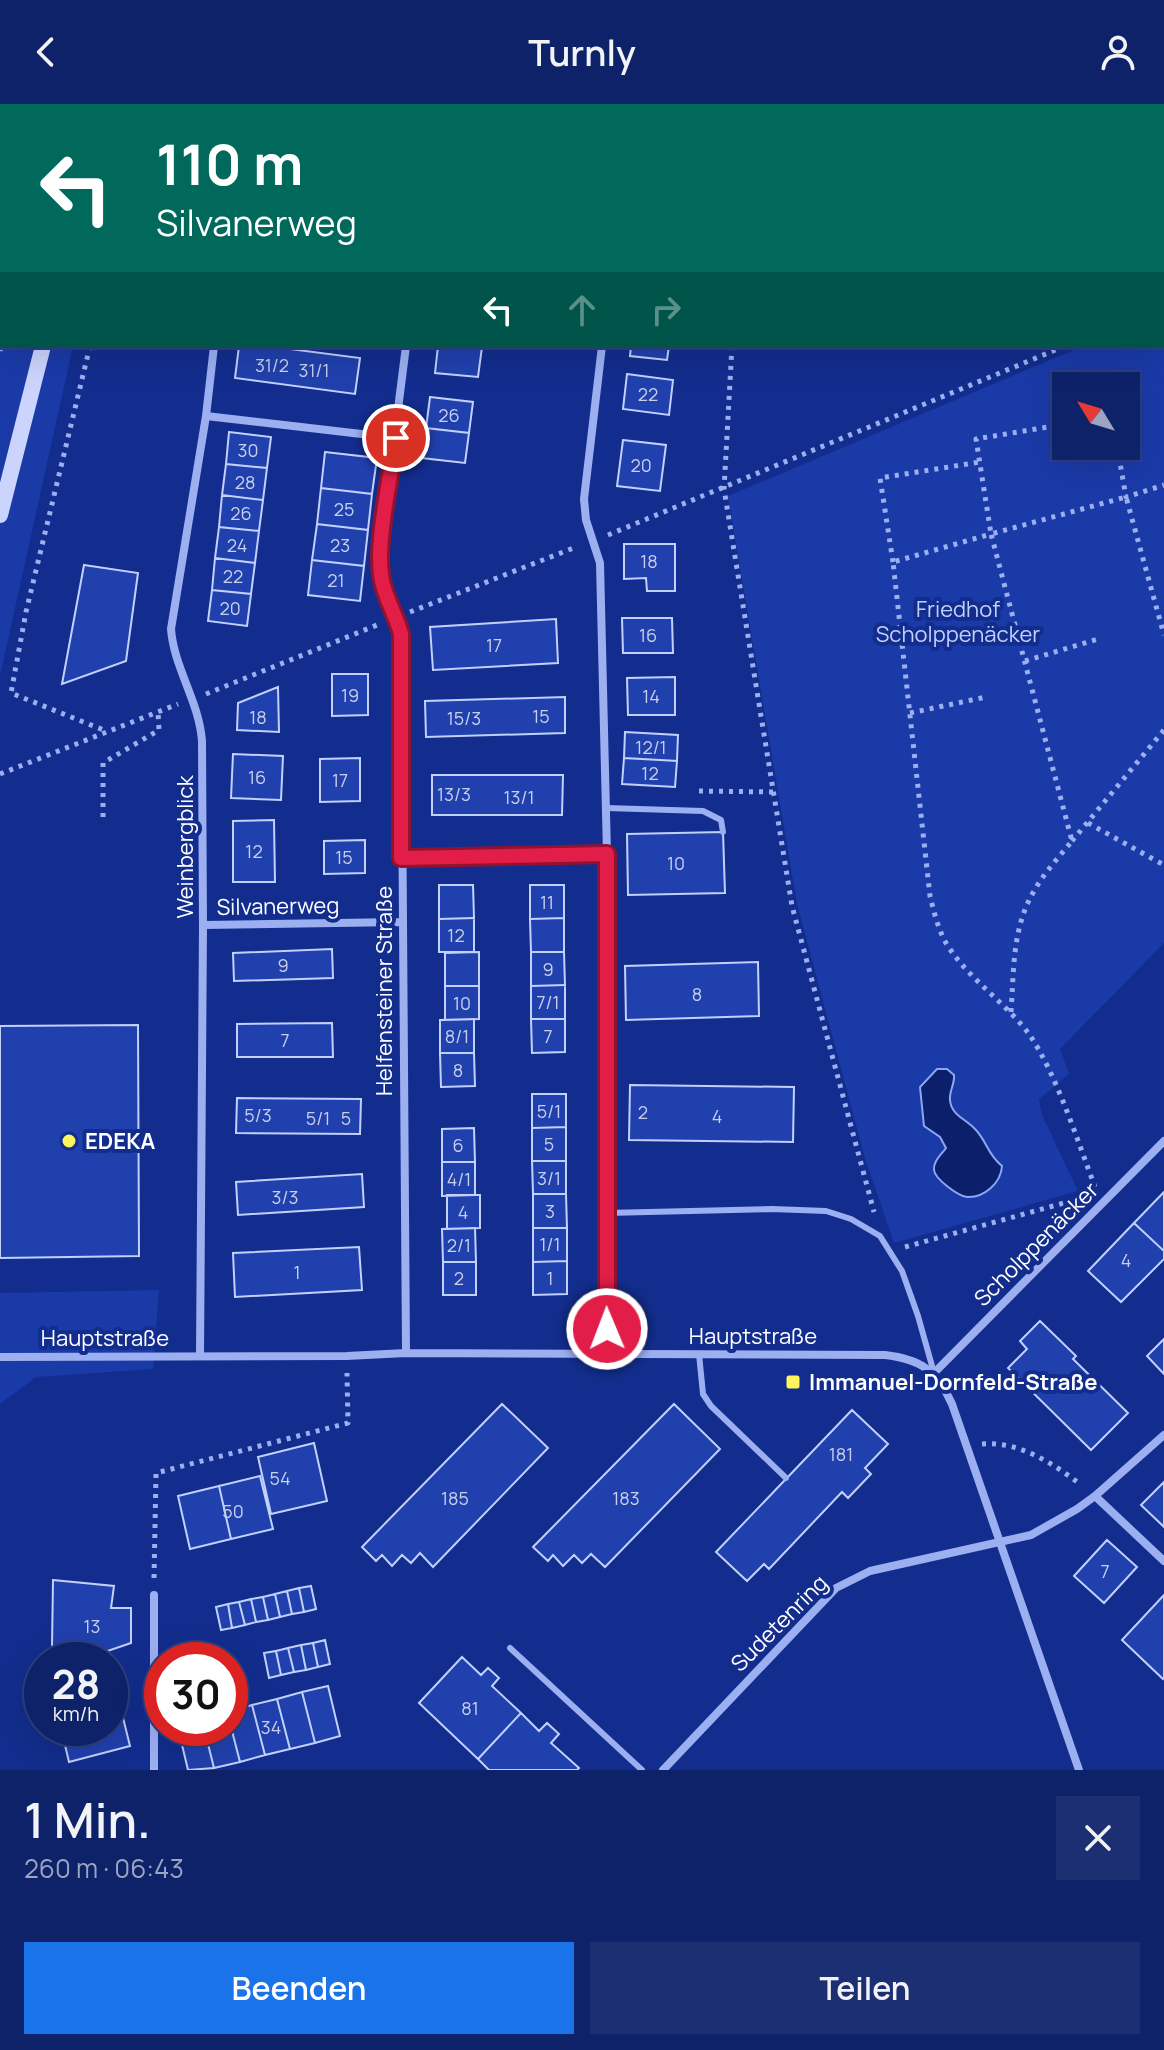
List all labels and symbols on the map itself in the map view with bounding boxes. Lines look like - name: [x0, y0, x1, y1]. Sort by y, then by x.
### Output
- house number: 31/2: [255, 353, 289, 377]
- house number: 31/1: [299, 358, 329, 382]
- north arrow: [1052, 372, 1140, 460]
- house number: 22: [638, 382, 658, 406]
- house number: 26: [438, 403, 460, 427]
- pin: [362, 404, 430, 472]
- house number: 30: [238, 438, 258, 462]
- house number: 20: [630, 453, 652, 477]
- house number: 28: [235, 470, 255, 494]
- house number: 25: [334, 497, 354, 521]
- house number: 26: [230, 501, 252, 525]
- house number: 24: [227, 533, 247, 557]
- house number: 23: [330, 533, 350, 557]
- house number: 18: [640, 549, 658, 573]
- house number: 22: [223, 564, 243, 588]
- house number: 21: [327, 568, 345, 592]
- park label: Friedhof Scholppenäcker: [876, 594, 1040, 649]
- house number: 20: [219, 596, 241, 620]
- house number: 16: [639, 623, 657, 647]
- house number: 17: [486, 633, 502, 657]
- house number: 19: [341, 683, 359, 707]
- house number: 14: [642, 684, 660, 708]
- house number: 15: [532, 704, 550, 728]
- house number: 18: [249, 705, 267, 729]
- house number: 15/3: [447, 706, 481, 730]
- house number: 12/1: [635, 735, 667, 759]
- house number: 12: [641, 761, 659, 785]
- house number: 16: [248, 765, 266, 789]
- house number: 17: [332, 768, 348, 792]
- street label: Weinbergblick: [170, 774, 200, 919]
- house number: 13/3: [437, 782, 471, 806]
- house number: 13/1: [504, 785, 534, 809]
- house number: 12: [245, 839, 263, 863]
- house number: 15: [335, 845, 353, 869]
- house number: 10: [667, 851, 685, 875]
- street label: Helfensteiner Straße: [369, 886, 399, 1096]
- street label: Silvanerweg: [216, 890, 340, 922]
- house number: 11: [540, 890, 554, 914]
- house number: 12: [447, 923, 465, 947]
- house number: 9: [277, 953, 289, 977]
- house number: 9: [542, 957, 554, 981]
- house number: 8: [692, 982, 702, 1006]
- house number: 7/1: [536, 990, 560, 1014]
- house number: 10: [453, 991, 471, 1015]
- house number: 8/1: [445, 1024, 469, 1048]
- house number: 7: [543, 1024, 553, 1048]
- house number: 7: [280, 1028, 290, 1052]
- house number: 8: [453, 1058, 463, 1082]
- house number: 5/1: [537, 1099, 561, 1123]
- house number: 2: [638, 1100, 648, 1124]
- house number: 5/3: [244, 1103, 272, 1127]
- house number: 4: [712, 1104, 722, 1128]
- house number: 5/1: [306, 1106, 330, 1130]
- house number: 5: [341, 1106, 351, 1130]
- place label: EDEKA: [85, 1126, 155, 1156]
- marker: EDEKA: [60, 1132, 78, 1150]
- house number: 5: [544, 1132, 554, 1156]
- house number: 6: [452, 1133, 464, 1157]
- house number: 3/1: [537, 1166, 561, 1190]
- house number: 4/1: [447, 1167, 471, 1191]
- street label: Scholppenäcker: [967, 1175, 1105, 1313]
- house number: 3/3: [272, 1185, 298, 1209]
- house number: 3: [545, 1199, 555, 1223]
- house number: 4: [458, 1200, 468, 1224]
- house number: 1/1: [539, 1232, 561, 1256]
- house number: 2/1: [447, 1233, 471, 1257]
- house number: 4: [1121, 1248, 1131, 1272]
- house number: 1: [293, 1260, 301, 1284]
- house number: 2: [454, 1266, 464, 1290]
- house number: 1: [546, 1266, 554, 1290]
- position arrow: [565, 1287, 649, 1371]
- street label: Hauptstraße: [689, 1321, 817, 1351]
- street label: Hauptstraße: [41, 1323, 169, 1353]
- place label: Immanuel-Dornfeld-Straße: [809, 1367, 1098, 1397]
- marker: Immanuel-Dornfeld-Straße: [784, 1373, 802, 1391]
- house number: 181: [829, 1442, 853, 1466]
- house number: 54: [269, 1466, 291, 1490]
- house number: 185: [441, 1486, 469, 1510]
- house number: 183: [612, 1486, 640, 1510]
- house number: 50: [222, 1499, 244, 1523]
- house number: 7: [1100, 1559, 1110, 1583]
- street label: Sudetenring: [724, 1568, 834, 1678]
- house number: 13: [84, 1614, 100, 1638]
- speed limit sign: 30: [144, 1642, 248, 1746]
- house number: 81: [461, 1696, 479, 1720]
- house number: 34: [261, 1715, 281, 1739]

